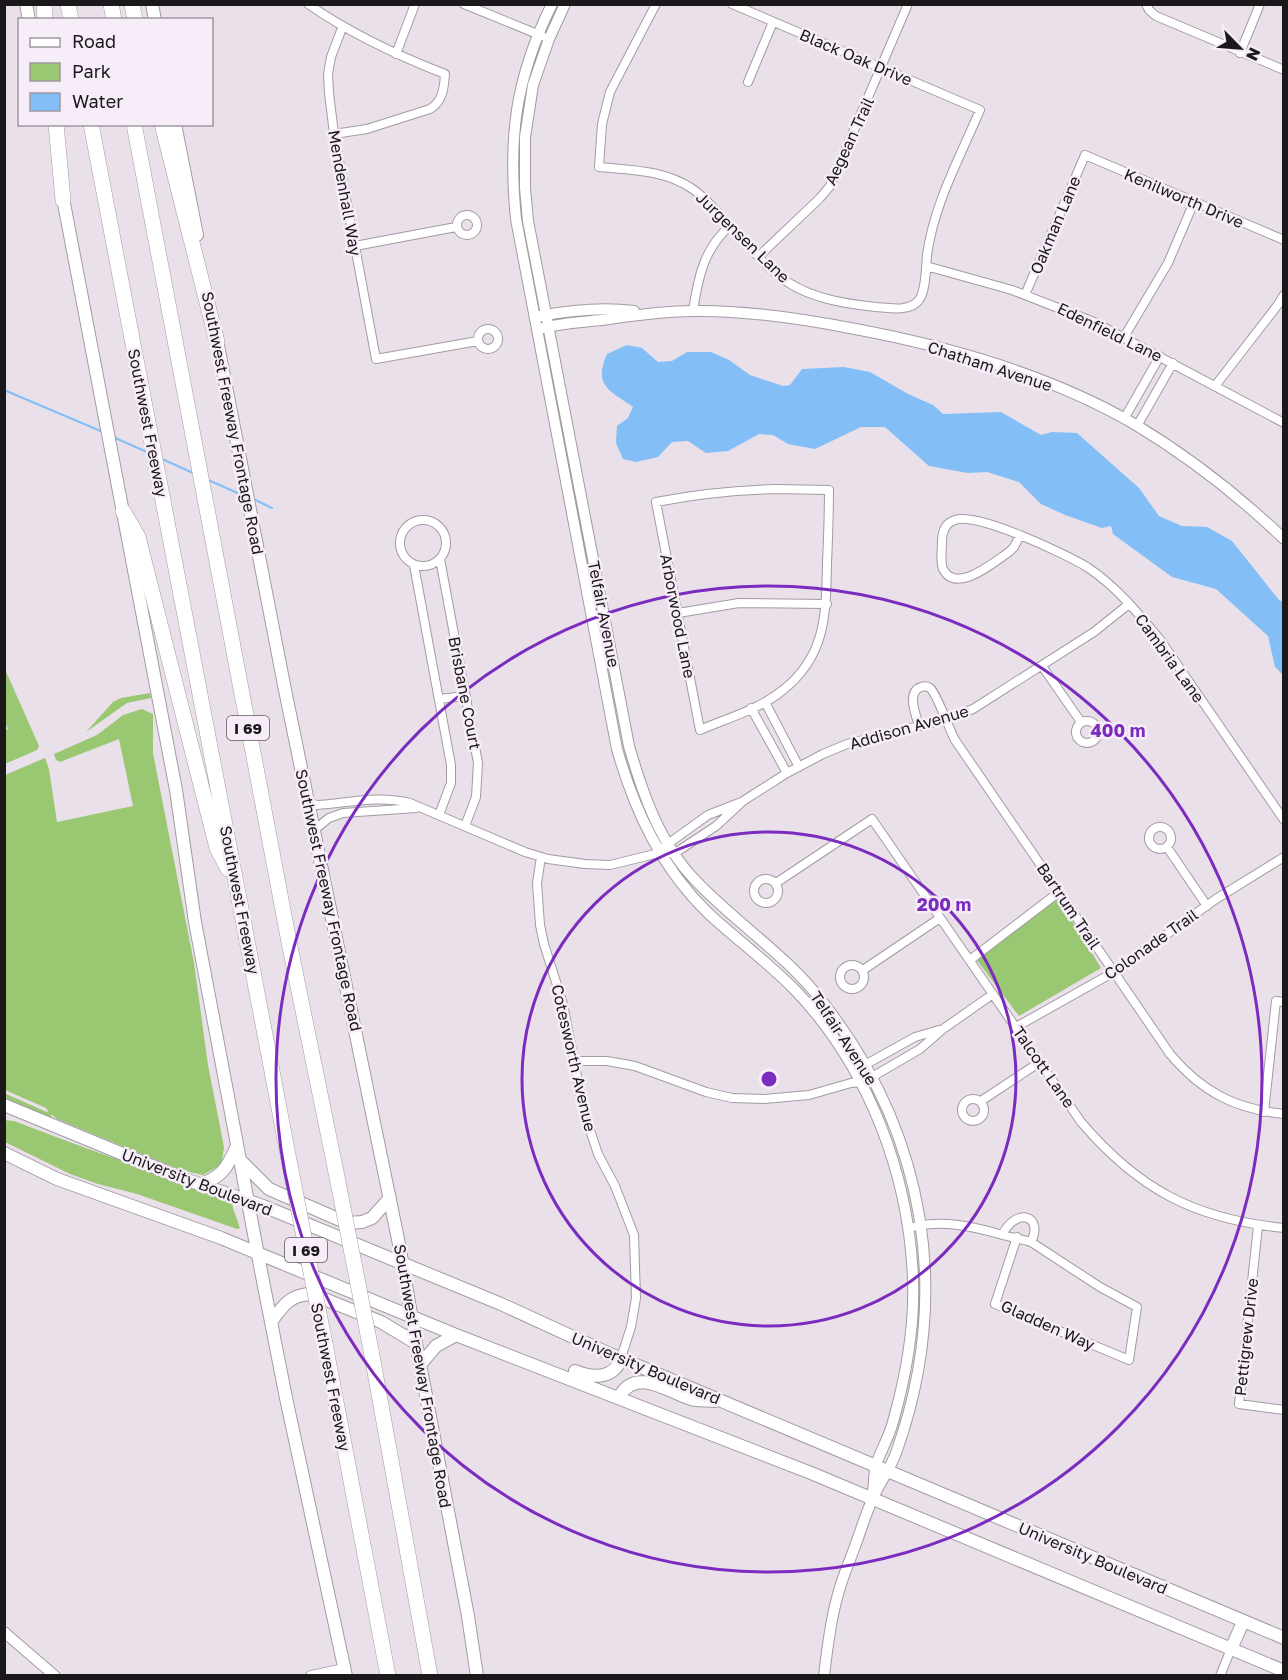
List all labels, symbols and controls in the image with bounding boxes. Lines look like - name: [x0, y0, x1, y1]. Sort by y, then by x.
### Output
- legend: [18, 18, 213, 126]
- north arrow: [1210, 18, 1270, 78]
- street label: Black Oak Drive: [797, 24, 915, 90]
- text: Road: [72, 30, 116, 52]
- text: N: [1242, 45, 1265, 64]
- text: Park: [72, 60, 111, 82]
- text: Water: [72, 90, 123, 112]
- street label: Aegean Trail: [820, 94, 878, 188]
- street label: Mendenhall Way: [324, 129, 366, 257]
- street label: Kenilworth Drive: [1121, 164, 1247, 232]
- street label: Oakman Lane: [1025, 173, 1085, 277]
- street label: Jurgensen Lane: [692, 187, 794, 287]
- street label: Southwest Freeway Frontage Road: [198, 290, 268, 556]
- street label: Edenfield Lane: [1054, 298, 1166, 366]
- street label: Chatham Avenue: [925, 336, 1055, 396]
- street label: Southwest Freeway: [124, 347, 172, 499]
- street label: Arborwood Lane: [656, 552, 700, 680]
- street label: Telfair Avenue: [584, 559, 624, 669]
- street label: Cambria Lane: [1131, 610, 1209, 706]
- street label: Brisbane Court: [444, 635, 486, 751]
- street label: Addison Avenue: [847, 700, 971, 754]
- road number: I 69: [227, 716, 269, 740]
- text: 400 m: [1091, 719, 1145, 741]
- street label: Southwest Freeway Frontage Road: [291, 767, 367, 1033]
- street label: Southwest Freeway: [216, 824, 264, 976]
- street label: Bartrum Trail: [1033, 859, 1105, 953]
- text: 200 m: [917, 893, 971, 915]
- street label: Colonade Trail: [1100, 904, 1202, 984]
- street label: Cotesworth Avenue: [547, 983, 601, 1133]
- street label: Telfair Avenue: [806, 987, 882, 1089]
- street label: Talcott Lane: [1009, 1022, 1079, 1112]
- centre of rings: [759, 1069, 779, 1089]
- street label: University Boulevard: [119, 1144, 275, 1220]
- road number: I 69: [285, 1238, 327, 1262]
- street label: Southwest Freeway Frontage Road: [390, 1243, 456, 1509]
- street label: Pettigrew Drive: [1230, 1277, 1262, 1397]
- street label: Gladden Way: [998, 1295, 1098, 1355]
- street label: Southwest Freeway: [307, 1301, 355, 1453]
- street label: University Boulevard: [569, 1328, 723, 1408]
- street label: University Boulevard: [1016, 1518, 1170, 1598]

